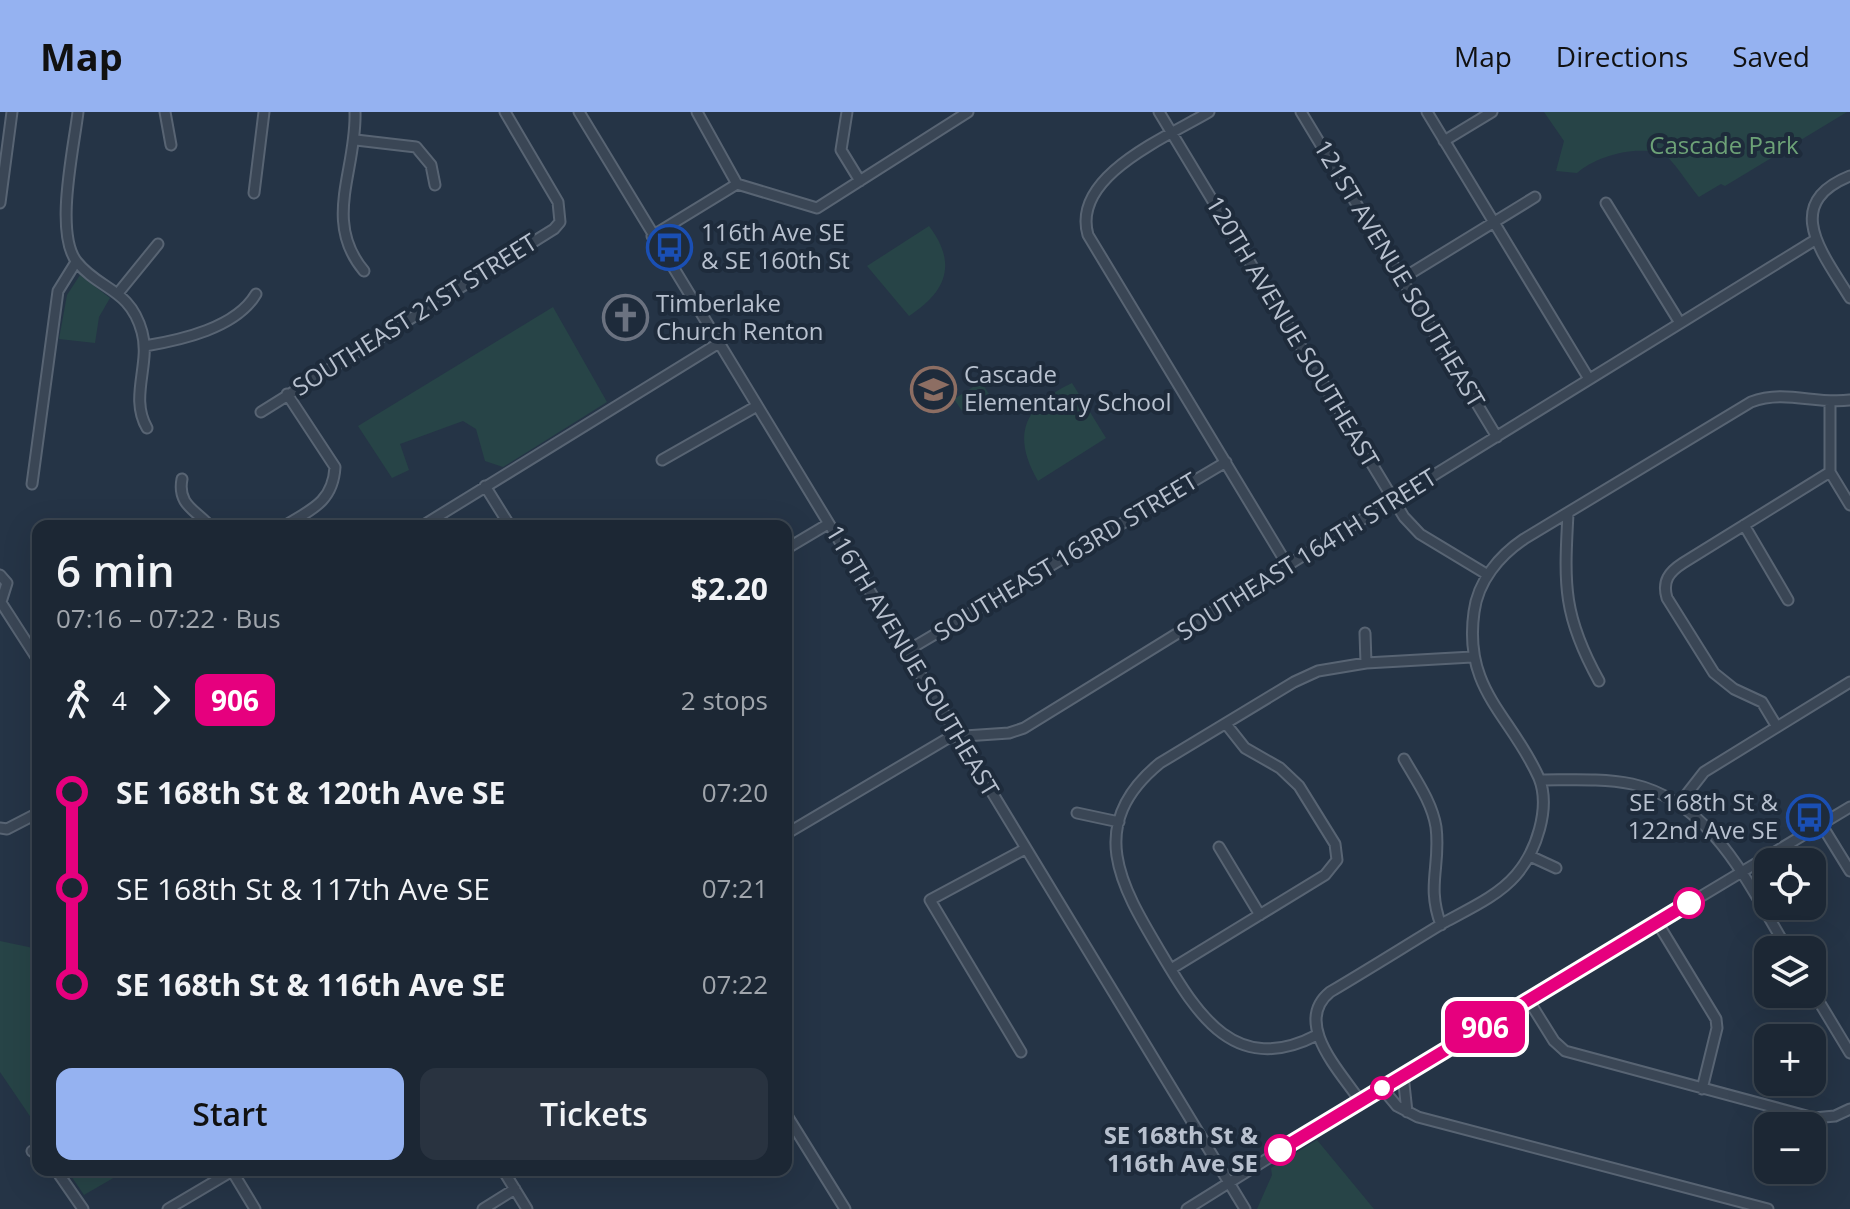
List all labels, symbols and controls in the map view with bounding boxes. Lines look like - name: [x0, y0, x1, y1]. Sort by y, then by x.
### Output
- text: Map: [40, 30, 123, 82]
- text: Map: [1454, 37, 1512, 75]
- text: Directions: [1556, 37, 1688, 75]
- text: Saved: [1732, 37, 1810, 75]
- park label: Cascade Park: [1649, 128, 1799, 161]
- street label: 121ST AVENUE SOUTHEAST: [1307, 133, 1493, 413]
- street label: 120TH AVENUE SOUTHEAST: [1199, 189, 1388, 473]
- place label: 116th Ave SE & SE 160th St: [701, 215, 850, 276]
- bus stop icon: 116th Ave SE & SE 160th St: [646, 223, 694, 271]
- street label: SOUTHEAST 21ST STREET: [286, 225, 543, 403]
- place label: Timberlake Church Renton: [656, 286, 824, 347]
- church icon: Timberlake Church Renton: [601, 294, 649, 342]
- place label: Cascade Elementary School: [964, 357, 1172, 418]
- school or university icon: Cascade Elementary School: [909, 365, 957, 413]
- street label: SOUTHEAST 164TH STREET: [1170, 460, 1442, 647]
- street label: SOUTHEAST 163RD STREET: [927, 464, 1203, 648]
- street label: 116TH AVENUE SOUTHEAST: [819, 518, 1008, 802]
- text: 6 min: [56, 540, 175, 600]
- text: $2.20: [691, 568, 768, 609]
- text: 07:16 – 07:22 · Bus: [56, 600, 281, 636]
- icon: walk: [56, 678, 100, 722]
- icon: forward: [139, 678, 183, 722]
- text: 906: [211, 681, 259, 719]
- text: 4: [112, 682, 127, 718]
- text: 2 stops: [681, 682, 768, 718]
- text: SE 168th St & 120th Ave SE: [116, 772, 505, 813]
- text: 07:20: [702, 774, 768, 810]
- place label: SE 168th St & 122nd Ave SE: [1628, 785, 1779, 846]
- bus stop icon: SE 168th St & 122nd Ave SE: [1785, 793, 1833, 841]
- map controls: [1754, 848, 1826, 1184]
- button: locate: [1754, 848, 1826, 920]
- text: SE 168th St & 117th Ave SE: [116, 868, 490, 909]
- text: 07:21: [702, 870, 768, 906]
- unlabelled marker: [1674, 888, 1704, 918]
- button: layers: [1754, 936, 1826, 1008]
- text: SE 168th St & 116th Ave SE: [116, 964, 505, 1005]
- text: 07:22: [702, 966, 768, 1002]
- line badge: 906: [1439, 1001, 1531, 1053]
- text: 906: [1461, 1008, 1509, 1046]
- button: +: [1754, 1024, 1826, 1096]
- button: Start: [56, 1068, 404, 1160]
- button: Tickets: [420, 1068, 768, 1160]
- unlabelled marker: [1371, 1077, 1393, 1099]
- button: −: [1754, 1112, 1826, 1184]
- place label: SE 168th St & 116th Ave SE: [1104, 1118, 1258, 1179]
- marker: SE 168th St & 116th Ave SE: [1265, 1135, 1295, 1165]

